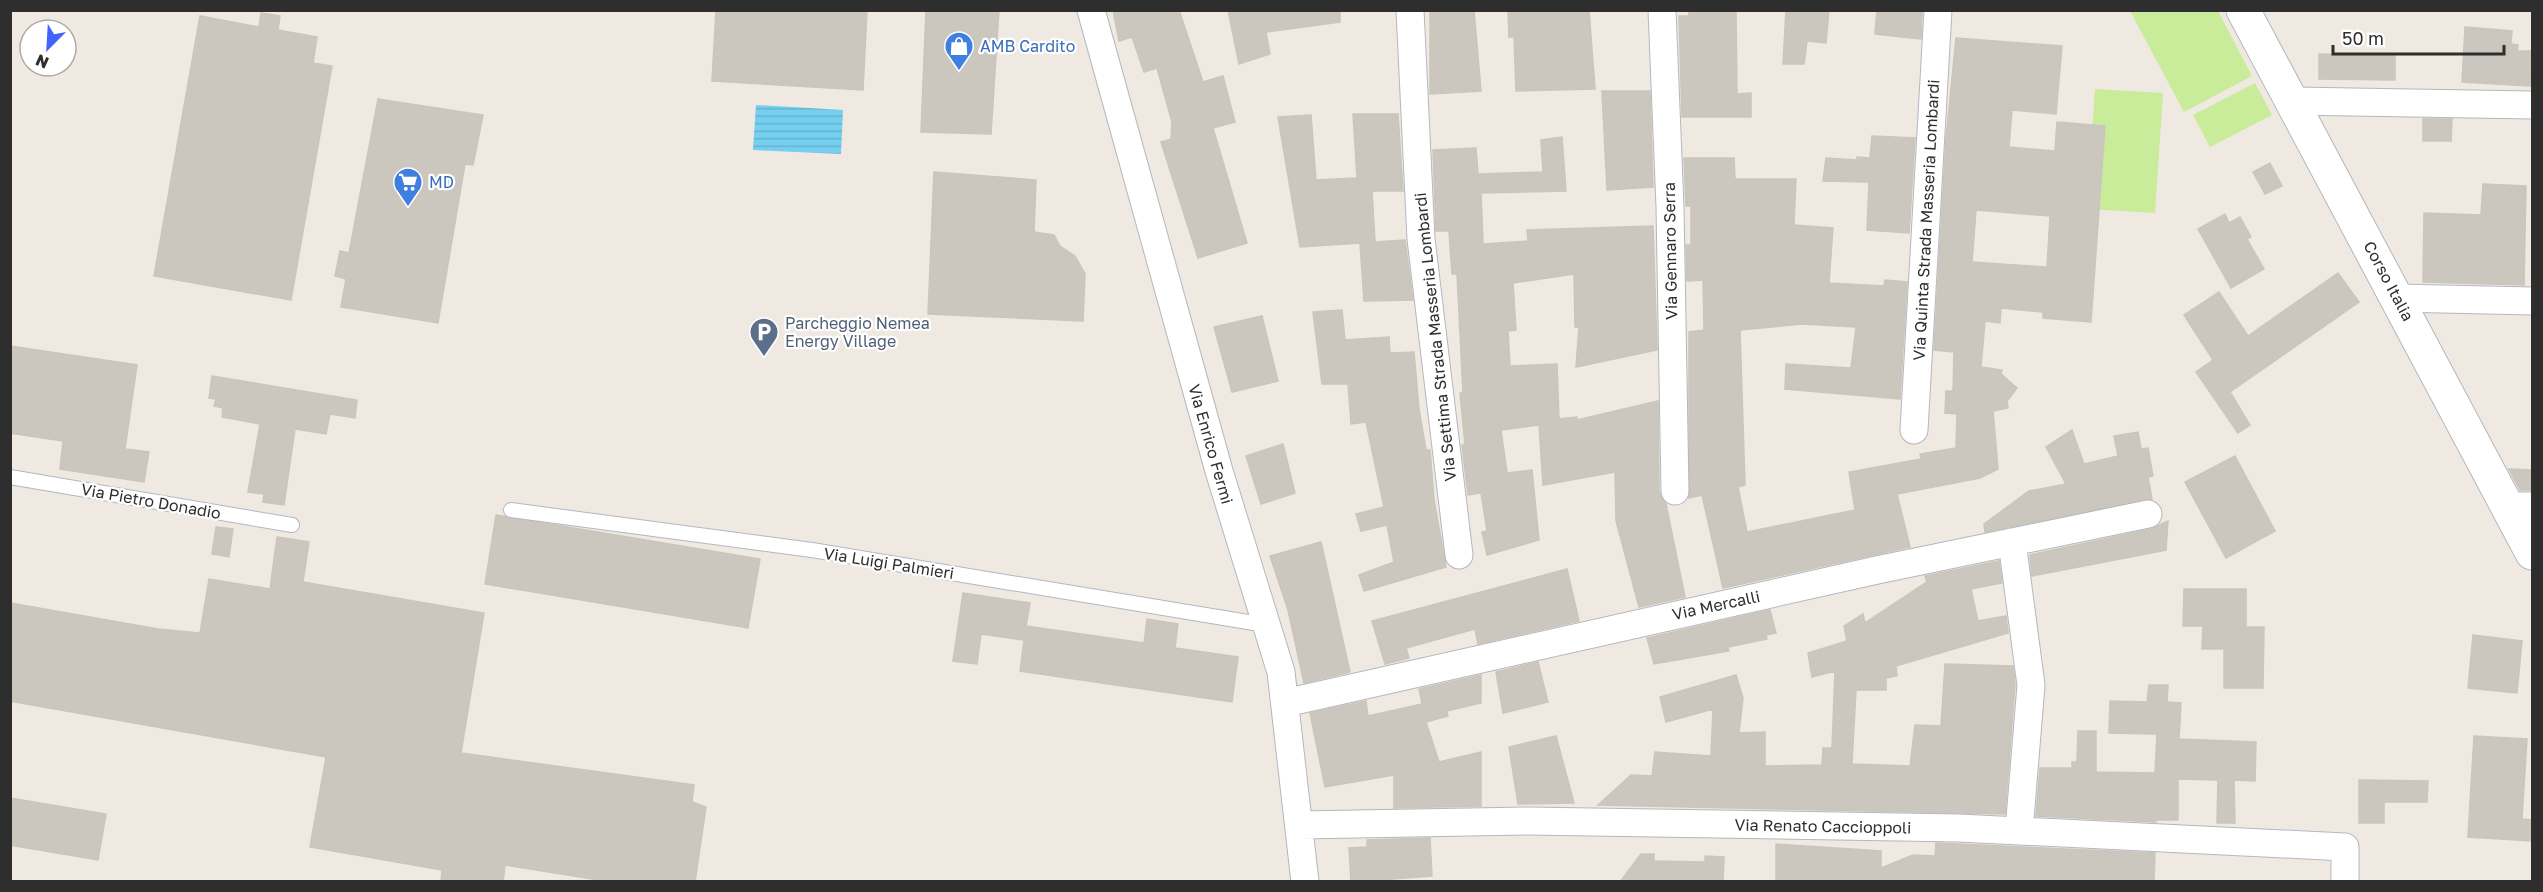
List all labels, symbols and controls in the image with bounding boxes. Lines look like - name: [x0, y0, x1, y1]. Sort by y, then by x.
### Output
- north arrow: [18, 18, 78, 78]
- scale bar: [2333, 18, 2504, 56]
- text: 50 m: [2342, 27, 2384, 49]
- shop icon: AMB Cardito: [943, 30, 975, 72]
- place label: AMB Cardito: [980, 36, 1075, 56]
- text: N: [32, 50, 52, 73]
- street label: Via Quinta Strada Masseria Lombardi: [1909, 79, 1943, 361]
- supermarket icon: MD: [392, 166, 424, 208]
- place label: MD: [429, 172, 454, 192]
- street label: Via Gennaro Serra: [1659, 182, 1681, 320]
- street label: Via Settima Strada Masseria Lombardi: [1410, 192, 1460, 482]
- street label: Corso Italia: [2360, 238, 2418, 324]
- place label: Parcheggio Nemea Energy Village: [785, 313, 930, 351]
- parking icon: Parcheggio Nemea Energy Village: [748, 316, 780, 358]
- street label: Via Enrico Fermi: [1184, 382, 1238, 506]
- street label: Via Pietro Donadio: [80, 479, 222, 523]
- street label: Via Luigi Palmieri: [822, 543, 956, 583]
- street label: Via Mercalli: [1670, 586, 1762, 624]
- street label: Via Renato Caccioppoli: [1734, 814, 1912, 838]

